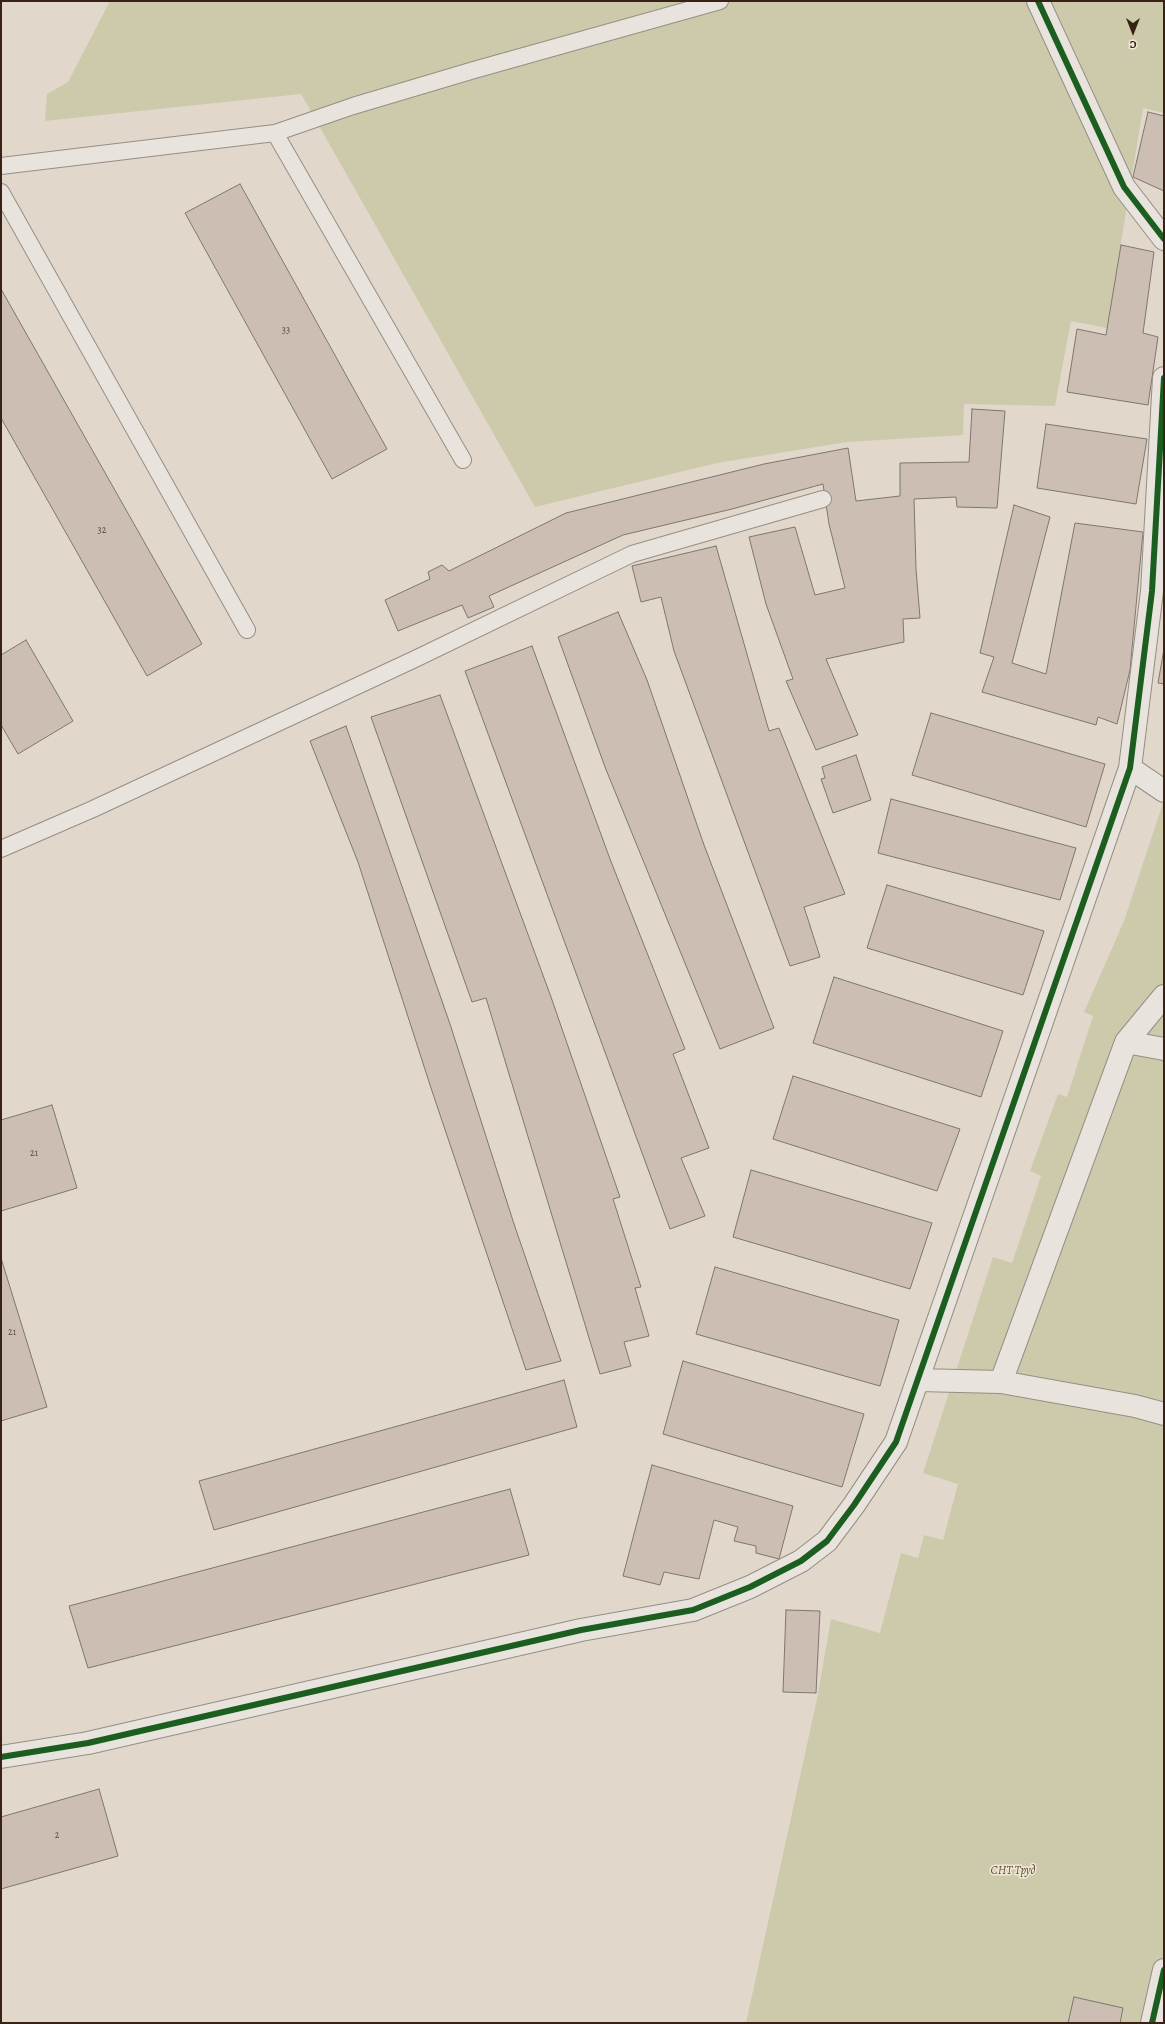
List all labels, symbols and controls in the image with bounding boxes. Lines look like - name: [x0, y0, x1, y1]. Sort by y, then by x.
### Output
- north arrow: [1113, 12, 1153, 52]
- text: С: [1130, 37, 1136, 52]
- house number: 33: [282, 325, 290, 337]
- house number: 32: [98, 525, 106, 537]
- house number: 21: [30, 1148, 38, 1160]
- house number: 21: [8, 1327, 16, 1339]
- house number: 2: [55, 1830, 59, 1842]
- park label: СНТ Труд: [991, 1864, 1035, 1878]

